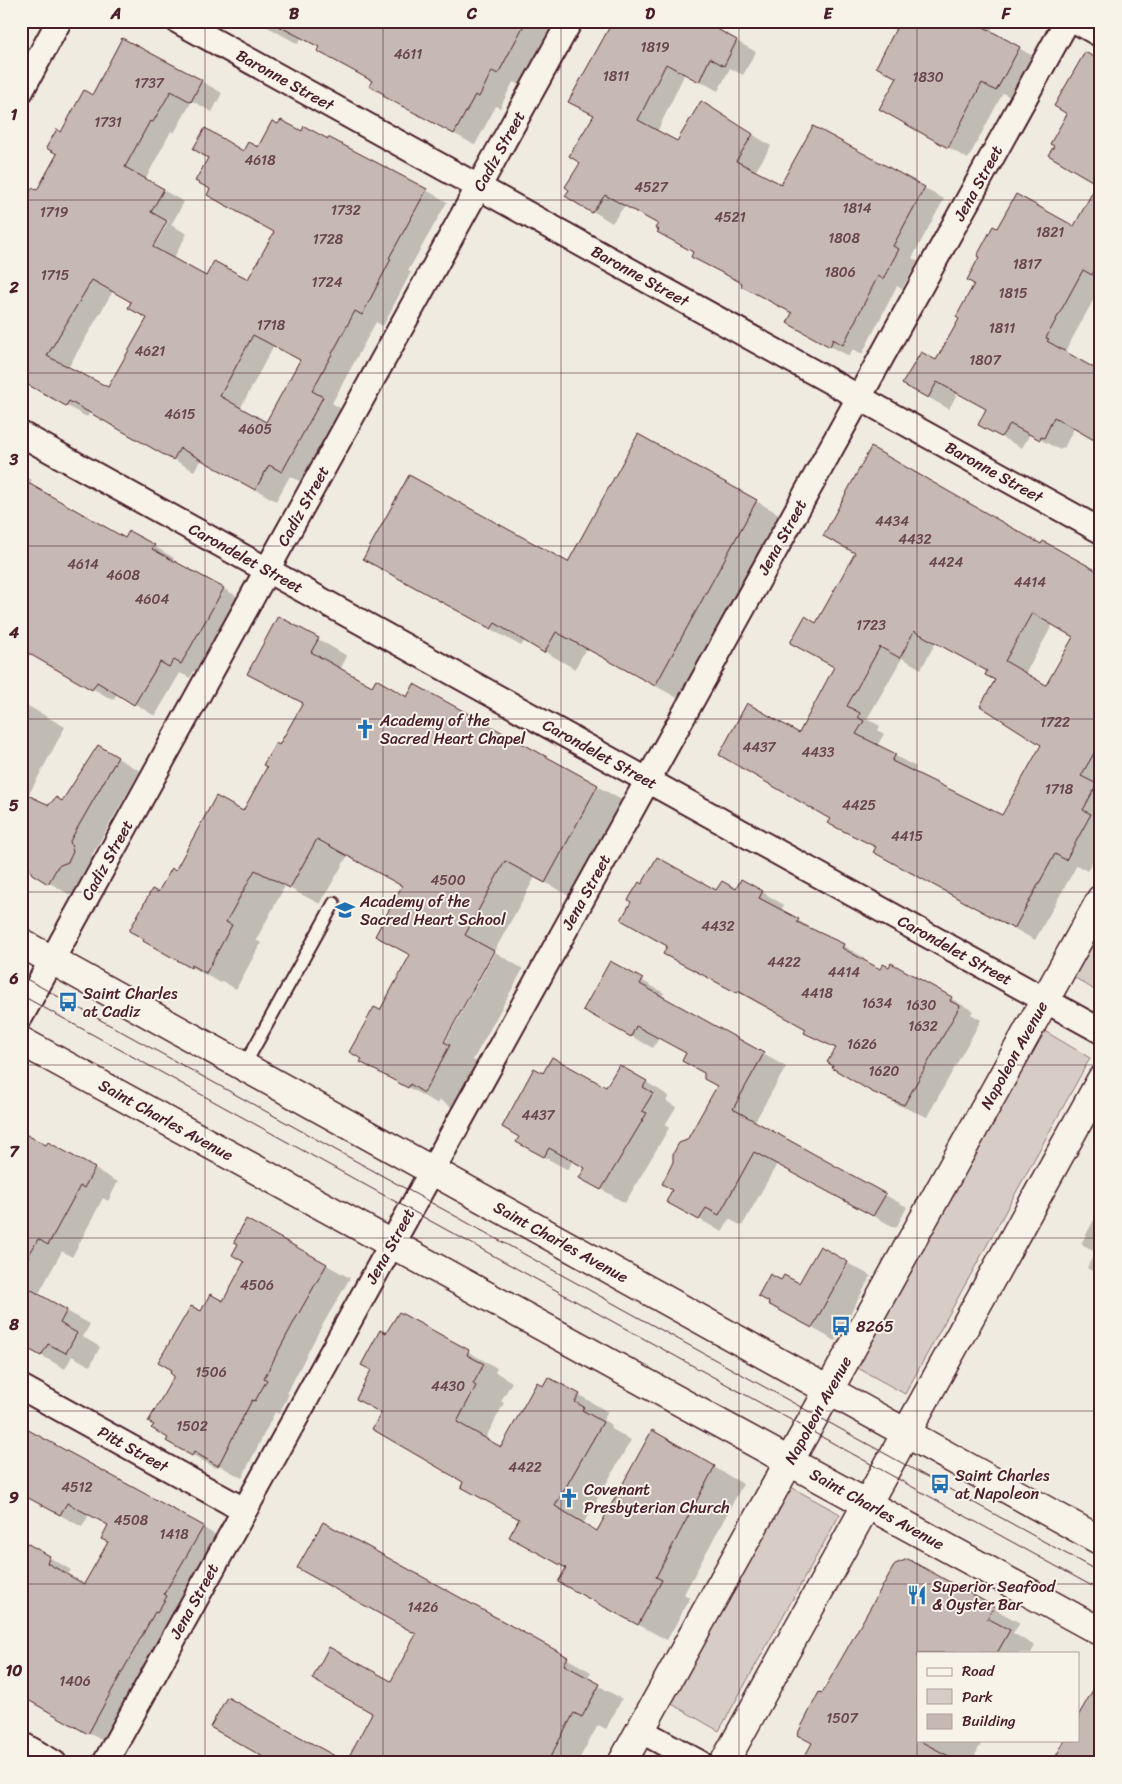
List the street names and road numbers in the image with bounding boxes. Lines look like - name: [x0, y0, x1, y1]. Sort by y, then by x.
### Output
- street label: Baronne Street: [231, 41, 340, 119]
- street label: Cadiz Street: [465, 105, 533, 197]
- street label: Jena Street: [945, 140, 1011, 227]
- street label: Baronne Street: [586, 237, 695, 315]
- street label: Baronne Street: [940, 433, 1049, 511]
- street label: Cadiz Street: [269, 460, 337, 552]
- street label: Jena Street: [749, 494, 815, 581]
- street label: Carondelet Street: [183, 514, 309, 602]
- street label: Carondelet Street: [537, 710, 663, 798]
- street label: Cadiz Street: [73, 814, 141, 906]
- street label: Jena Street: [553, 849, 619, 936]
- street label: Carondelet Street: [892, 906, 1018, 994]
- street label: Napoleon Avenue: [972, 995, 1056, 1115]
- street label: Saint Charles Avenue: [93, 1071, 239, 1169]
- street label: Saint Charles Avenue: [488, 1193, 634, 1291]
- street label: Jena Street: [357, 1203, 423, 1290]
- street label: Napoleon Avenue: [776, 1350, 860, 1470]
- street label: Pitt Street: [92, 1418, 174, 1481]
- street label: Saint Charles Avenue: [804, 1460, 950, 1558]
- street label: Jena Street: [161, 1558, 227, 1645]

